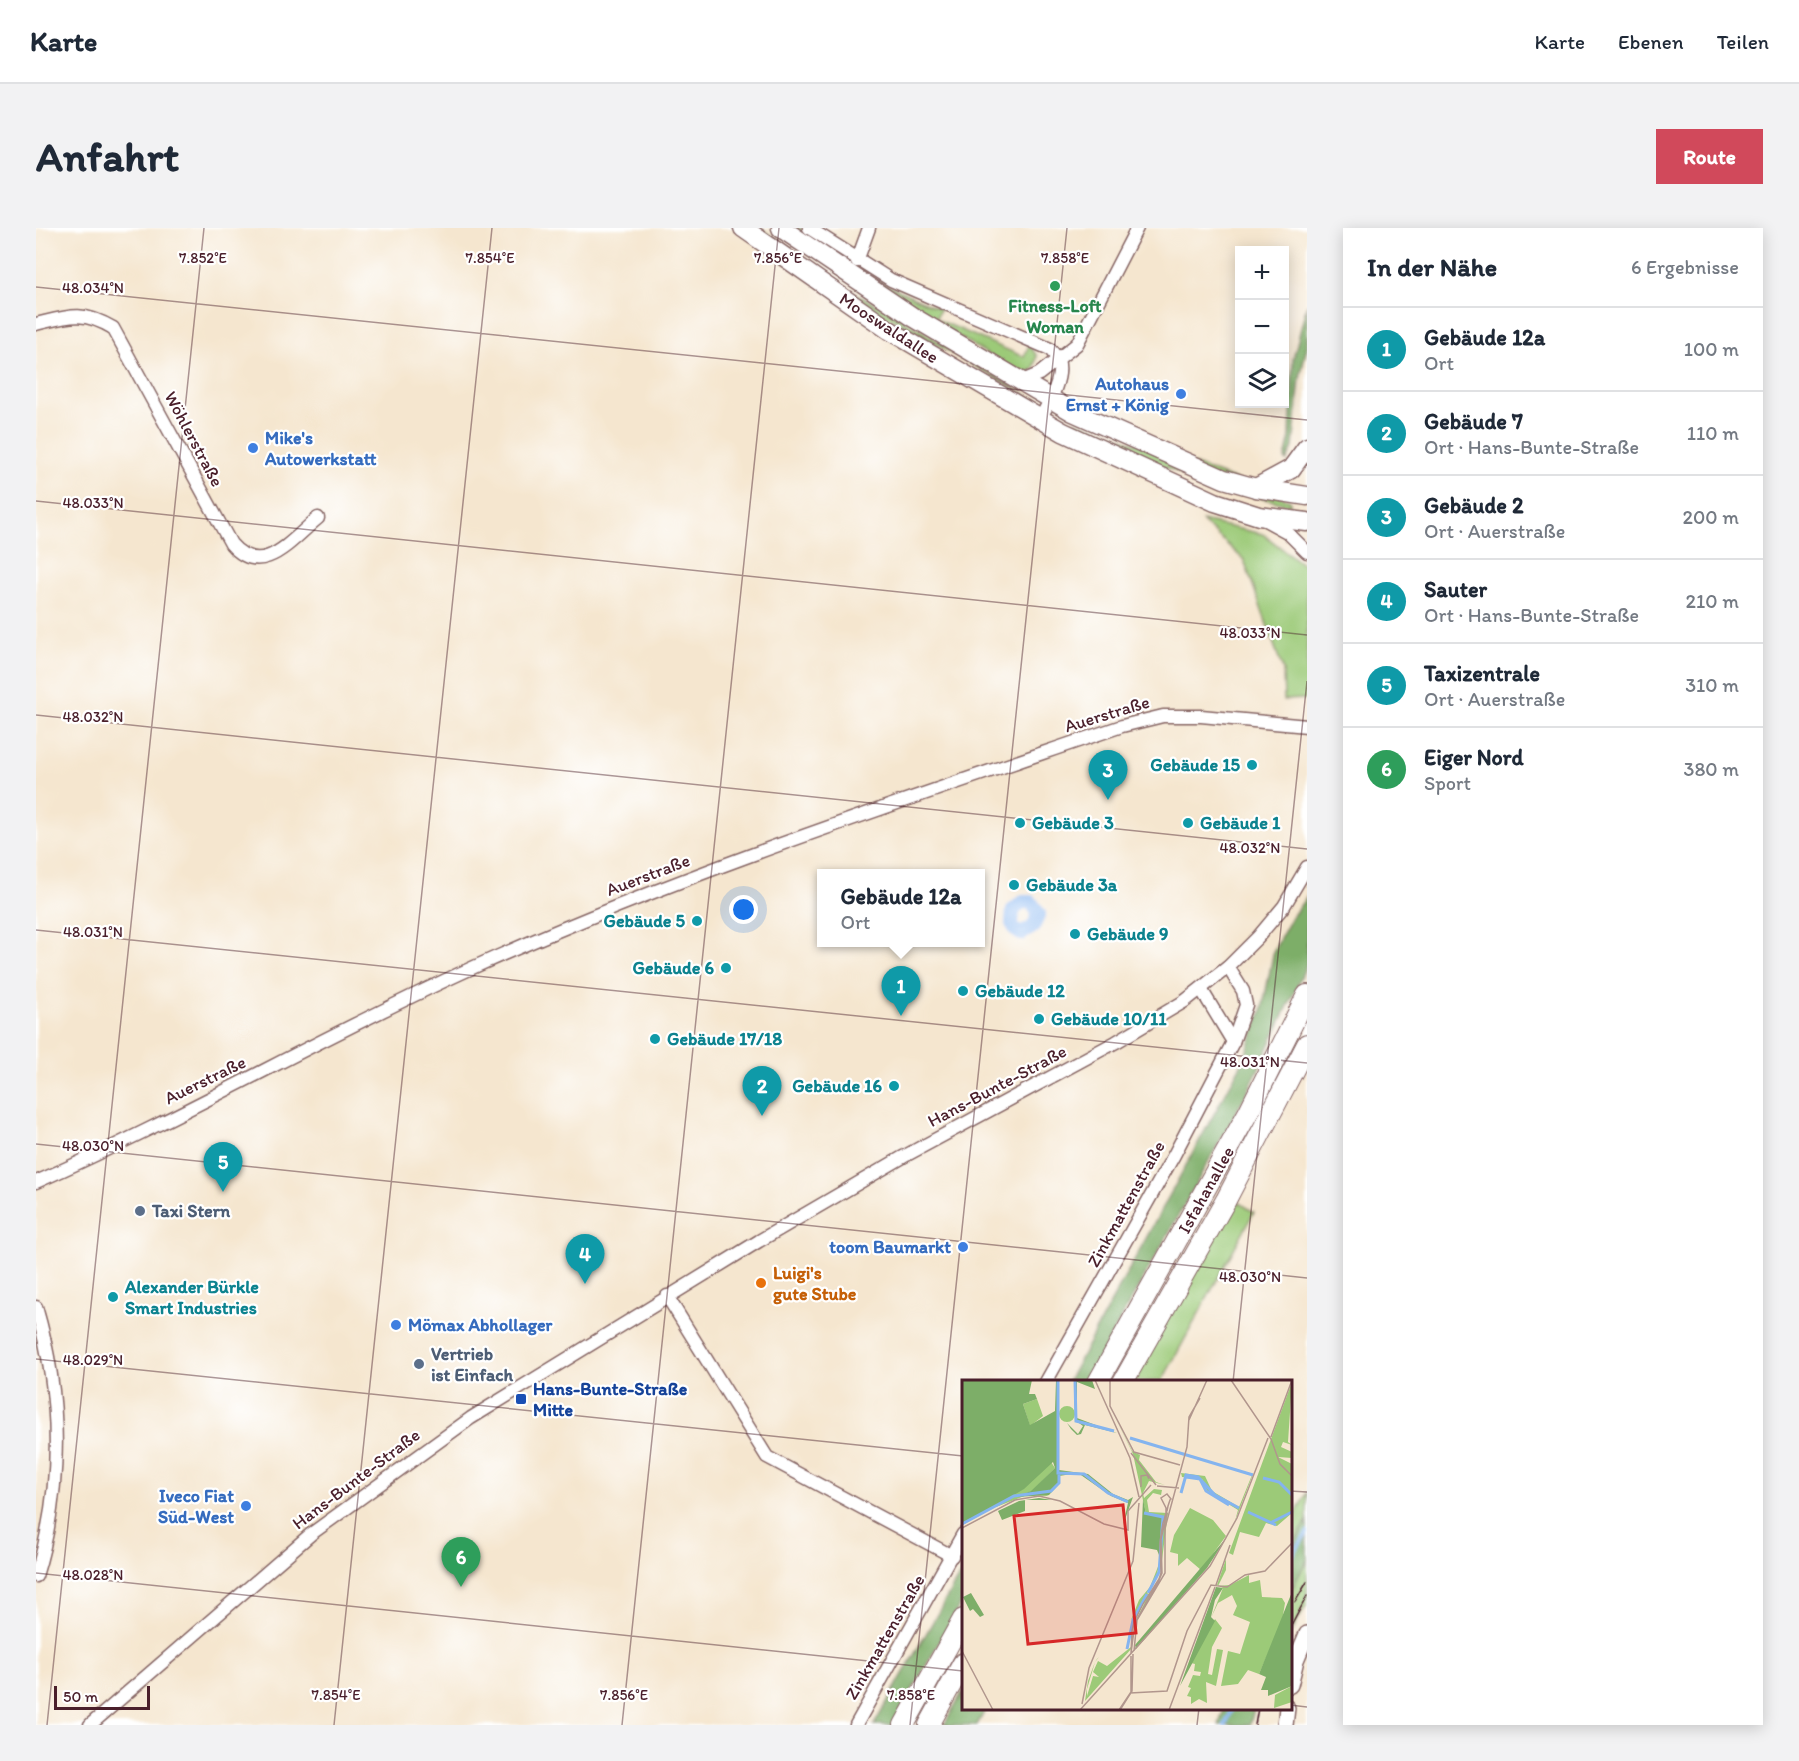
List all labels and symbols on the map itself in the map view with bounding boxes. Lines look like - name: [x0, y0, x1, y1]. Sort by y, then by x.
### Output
- text: 7.852°E: [179, 249, 227, 267]
- text: 7.854°E: [466, 249, 514, 267]
- text: 7.856°E: [754, 249, 802, 267]
- text: 7.858°E: [1041, 249, 1089, 267]
- text: 48.034°N: [62, 279, 124, 297]
- marker: Fitness-Loft Woman: [1048, 279, 1062, 293]
- street label: Mooswaldallee: [835, 288, 943, 368]
- place label: Fitness-Loft Woman: [1008, 295, 1103, 338]
- place label: Autohaus Ernst + König: [1066, 373, 1170, 416]
- street label: Wöhlerstraße: [160, 387, 228, 491]
- marker: Autohaus Ernst + König: [1174, 387, 1188, 401]
- place label: Mike's Autowerkstatt: [264, 427, 377, 470]
- marker: Mike's Autowerkstatt: [246, 441, 260, 455]
- text: 48.033°N: [62, 494, 124, 512]
- text: 48.033°N: [1219, 624, 1281, 642]
- street label: Auerstraße: [1062, 691, 1152, 737]
- text: 48.032°N: [63, 708, 123, 726]
- pin: 3: [1088, 750, 1128, 800]
- place label: Gebäude 15: [1150, 754, 1241, 776]
- marker: Gebäude 15: [1245, 758, 1259, 772]
- place label: Gebäude 3: [1032, 812, 1114, 834]
- place label: Gebäude 1: [1200, 812, 1281, 834]
- marker: Gebäude 3: [1013, 816, 1027, 830]
- marker: Gebäude 1: [1181, 816, 1195, 830]
- text: 48.032°N: [1220, 839, 1280, 857]
- street label: Auerstraße: [603, 849, 693, 901]
- place label: Gebäude 3a: [1026, 874, 1118, 896]
- marker: Gebäude 3a: [1007, 878, 1021, 892]
- your location: [729, 895, 758, 924]
- place label: Gebäude 5: [604, 910, 686, 932]
- marker: Gebäude 5: [690, 914, 704, 928]
- text: 48.031°N: [63, 923, 123, 941]
- place label: Gebäude 9: [1087, 923, 1168, 945]
- marker: Gebäude 9: [1068, 927, 1082, 941]
- place label: Gebäude 6: [633, 957, 714, 979]
- marker: Gebäude 6: [719, 961, 733, 975]
- pin: 1: [882, 966, 920, 1016]
- place label: Gebäude 12: [975, 980, 1065, 1002]
- marker: Gebäude 12: [956, 984, 970, 998]
- place label: Gebäude 10/11: [1051, 1008, 1167, 1030]
- marker: Gebäude 10/11: [1032, 1012, 1046, 1026]
- place label: Gebäude 17/18: [667, 1028, 782, 1050]
- marker: Gebäude 17/18: [648, 1032, 662, 1046]
- street label: Hans-Bunte-Straße: [924, 1040, 1070, 1132]
- street label: Auerstraße: [161, 1051, 249, 1109]
- text: 48.031°N: [1220, 1053, 1280, 1071]
- pin: 2: [742, 1066, 782, 1116]
- place label: Gebäude 16: [792, 1075, 882, 1097]
- marker: Gebäude 16: [887, 1079, 901, 1093]
- text: 48.030°N: [62, 1137, 124, 1155]
- street label: Zinkmattenstraße: [1082, 1137, 1170, 1271]
- pin: 5: [204, 1142, 243, 1192]
- street label: Isfahanallee: [1173, 1143, 1239, 1237]
- place label: Taxi Stern: [151, 1200, 231, 1222]
- marker: Taxi Stern: [133, 1204, 147, 1218]
- pin: 4: [566, 1234, 604, 1284]
- place label: toom Baumarkt: [829, 1236, 951, 1258]
- marker: toom Baumarkt: [956, 1240, 970, 1254]
- place label: Luigi's gute Stube: [773, 1262, 857, 1305]
- text: 48.030°N: [1219, 1268, 1281, 1286]
- place label: Alexander Bürkle Smart Industries: [124, 1276, 259, 1319]
- marker: Luigi's gute Stube: [754, 1276, 768, 1290]
- marker: Alexander Bürkle Smart Industries: [106, 1290, 120, 1304]
- place label: Mömax Abhollager: [408, 1314, 554, 1336]
- marker: Mömax Abhollager: [389, 1318, 403, 1332]
- place label: Vertrieb ist Einfach: [431, 1343, 514, 1386]
- text: 48.029°N: [63, 1351, 123, 1369]
- marker: Vertrieb ist Einfach: [412, 1357, 426, 1371]
- place label: Hans-Bunte-Straße Mitte: [533, 1378, 688, 1421]
- inset map: [962, 1380, 1292, 1710]
- marker: Hans-Bunte-Straße Mitte: [514, 1392, 528, 1406]
- street label: Hans-Bunte-Straße: [288, 1424, 424, 1534]
- place label: Iveco Fiat Süd-West: [158, 1485, 234, 1528]
- marker: Iveco Fiat Süd-West: [239, 1499, 253, 1513]
- pin: 6: [442, 1538, 480, 1587]
- text: 48.028°N: [63, 1566, 123, 1584]
- street label: Zinkmattenstraße: [840, 1571, 930, 1703]
- scale bar: [54, 1683, 150, 1710]
- text: 7.854°E: [312, 1686, 360, 1704]
- text: 7.856°E: [600, 1686, 648, 1704]
- text: 7.858°E: [887, 1686, 935, 1704]

